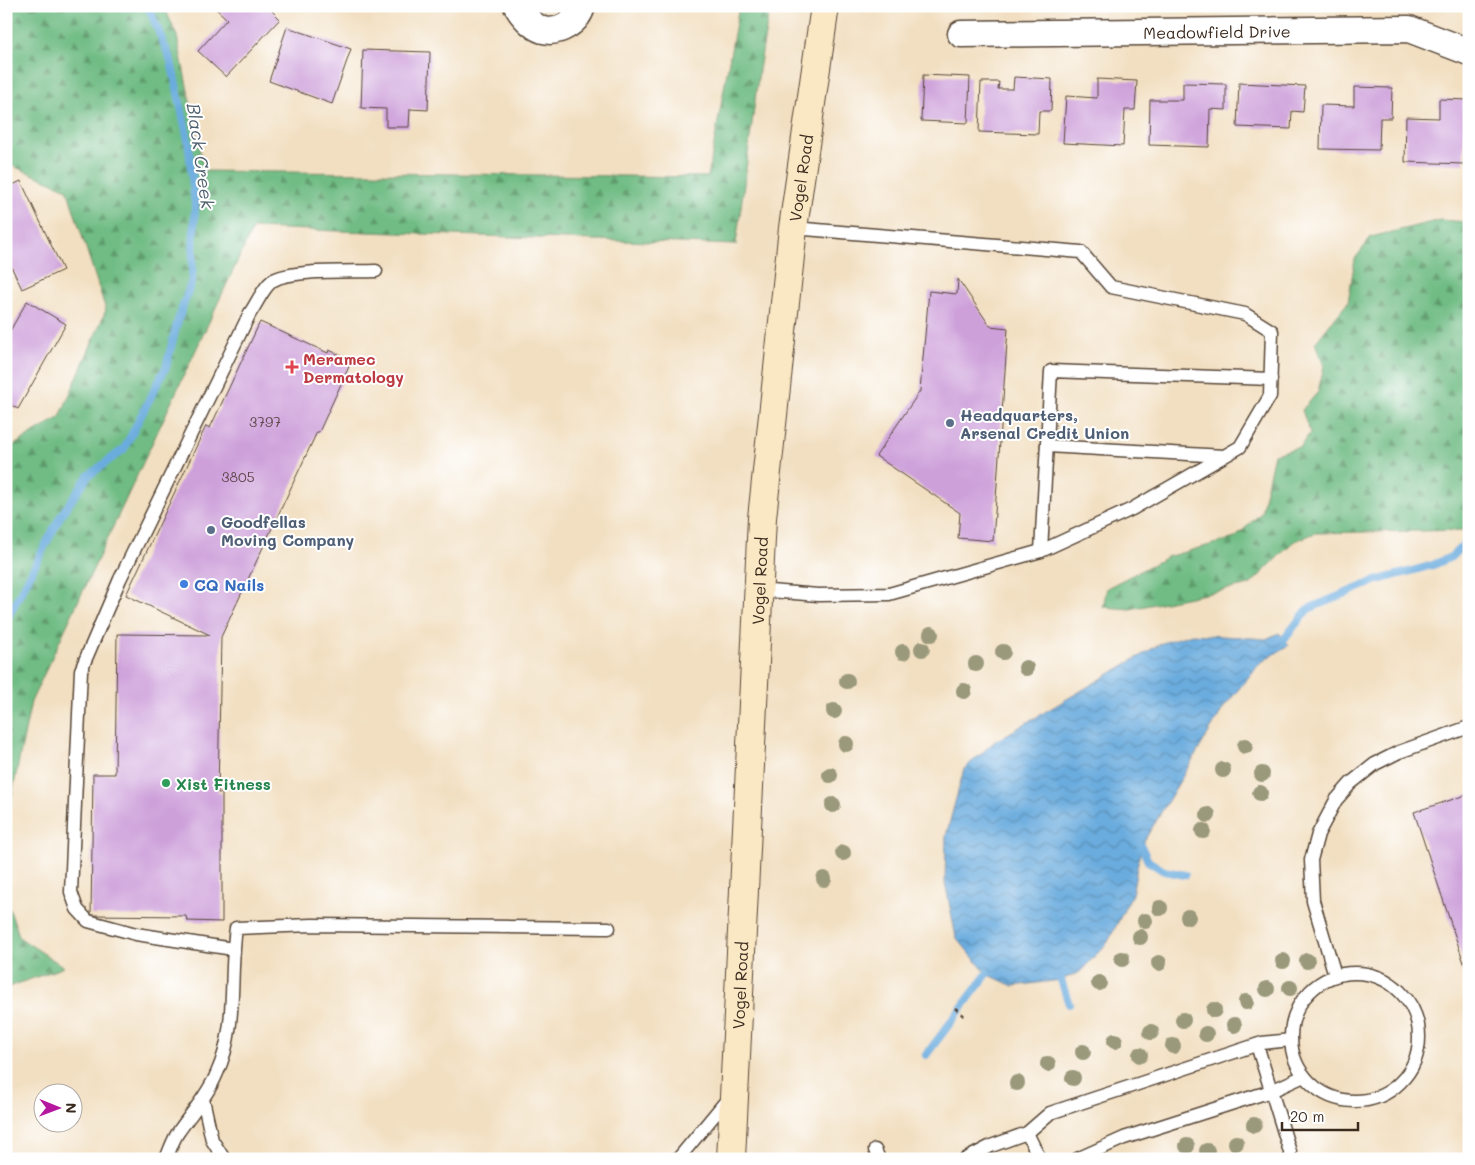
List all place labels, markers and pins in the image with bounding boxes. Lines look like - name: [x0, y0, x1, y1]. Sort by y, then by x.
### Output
- place label: Meramec Dermatology: [303, 348, 404, 387]
- marker: Meramec Dermatology: [285, 360, 299, 374]
- place label: Headquarters, Arsenal Credit Union: [960, 404, 1129, 443]
- marker: Headquarters, Arsenal Credit Union: [944, 417, 956, 429]
- place label: Goodfellas Moving Company: [221, 511, 355, 550]
- marker: Goodfellas Moving Company: [205, 524, 217, 536]
- place label: CQ Nails: [194, 574, 264, 595]
- marker: CQ Nails: [178, 578, 190, 590]
- place label: Xist Fitness: [176, 773, 271, 794]
- marker: Xist Fitness: [160, 777, 172, 789]

